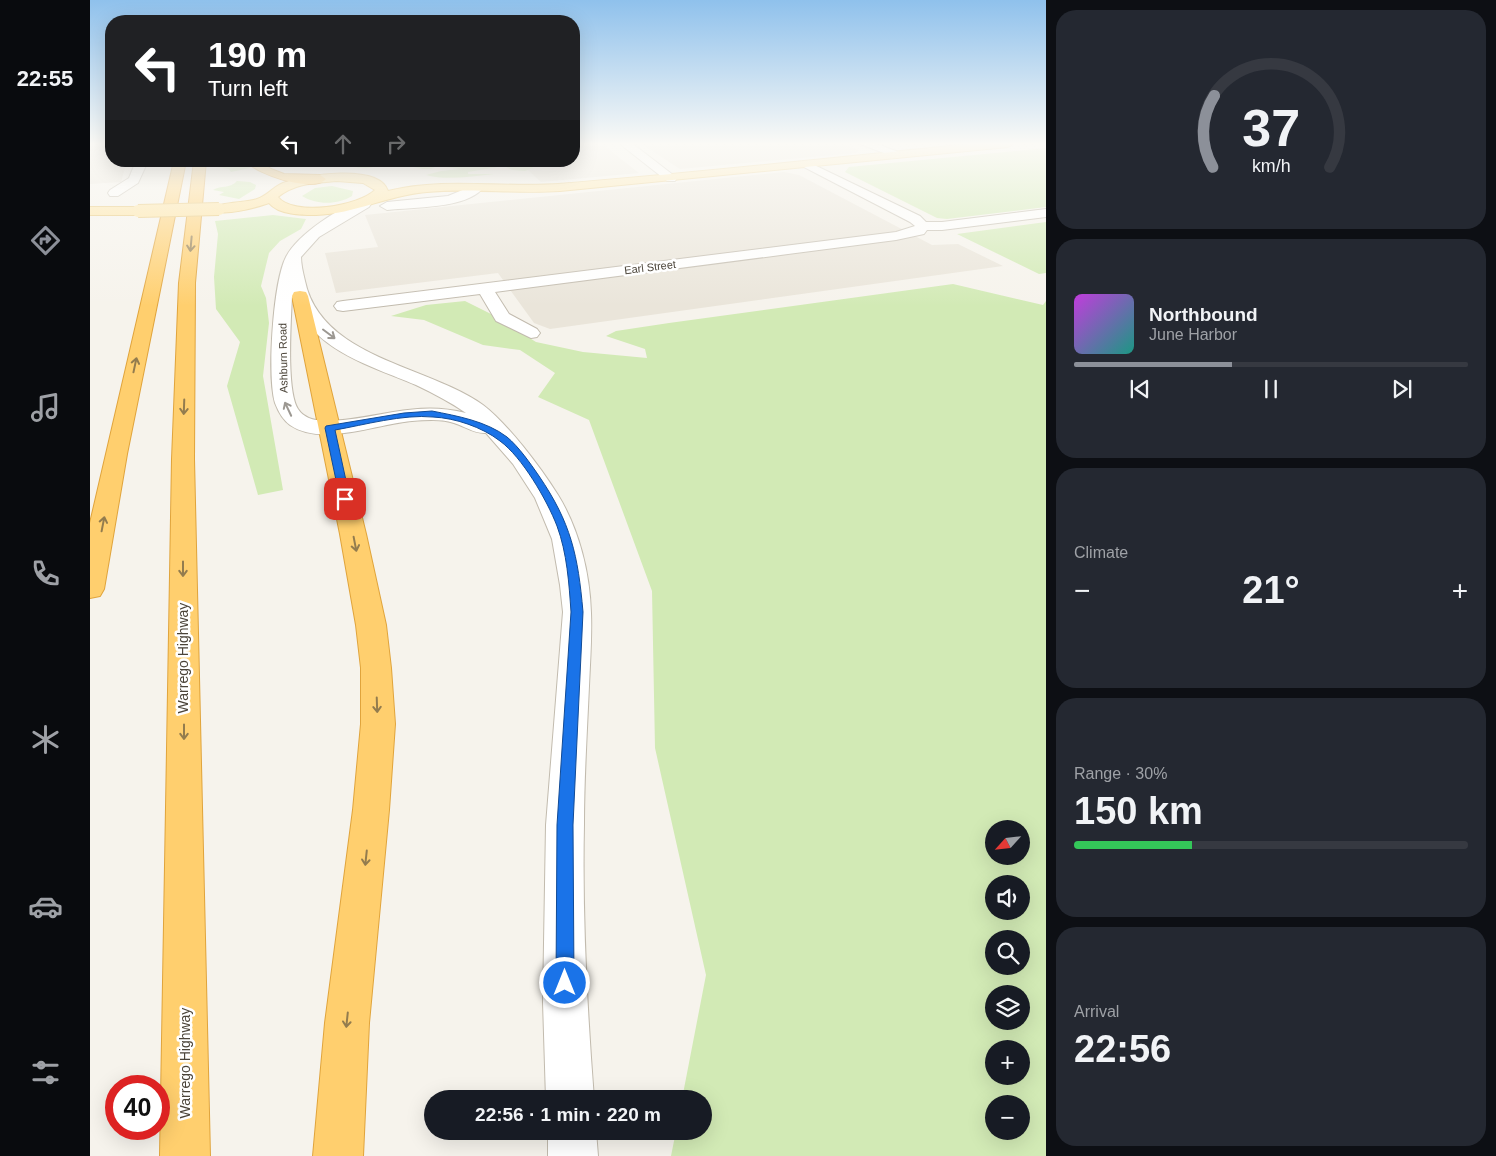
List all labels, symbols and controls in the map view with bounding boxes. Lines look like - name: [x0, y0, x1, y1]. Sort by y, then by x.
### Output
- icon: left: [125, 35, 190, 100]
- text: 190 m: [208, 35, 307, 74]
- text: 22:55: [17, 66, 73, 91]
- text: Turn left: [208, 76, 288, 101]
- text: 37: [1242, 99, 1300, 157]
- icon: left: [276, 130, 304, 158]
- icon: ahead: [329, 130, 357, 158]
- icon: right: [382, 130, 410, 158]
- text: km/h: [1252, 156, 1290, 176]
- icon: directions: [28, 223, 63, 258]
- one-way arrow: [186, 236, 196, 252]
- street label: Earl Street: [623, 258, 677, 276]
- text: Northbound: [1149, 304, 1258, 325]
- street label: Ashburn Road: [276, 323, 290, 393]
- text: June Harbor: [1149, 326, 1237, 343]
- one-way arrow: [322, 329, 336, 339]
- one-way arrow: [131, 357, 141, 373]
- icon: previous: [1126, 375, 1154, 403]
- icon: pause: [1257, 375, 1285, 403]
- icon: next: [1388, 375, 1416, 403]
- icon: music: [28, 390, 63, 425]
- one-way arrow: [179, 398, 189, 414]
- one-way arrow: [283, 402, 292, 417]
- pin: [324, 478, 366, 520]
- icon: arrive: [331, 485, 359, 513]
- one-way arrow: [98, 516, 108, 532]
- one-way arrow: [351, 536, 360, 552]
- text: Climate: [1074, 544, 1128, 561]
- icon: phone: [28, 556, 63, 591]
- one-way arrow: [178, 560, 188, 577]
- text: 21°: [1242, 569, 1300, 611]
- text: −: [1074, 575, 1090, 606]
- text: +: [1452, 575, 1468, 606]
- street label: Warrego Highway: [175, 603, 191, 713]
- one-way arrow: [373, 697, 382, 713]
- icon: climate: [28, 722, 63, 757]
- one-way arrow: [179, 723, 188, 739]
- text: Range · 30%: [1074, 765, 1167, 782]
- text: 150 km: [1074, 790, 1203, 832]
- north arrow: [985, 820, 1030, 865]
- map controls: [985, 820, 1030, 1140]
- one-way arrow: [361, 850, 371, 866]
- button: sound: [985, 875, 1030, 920]
- icon: car: [28, 889, 63, 924]
- button: search: [985, 930, 1030, 975]
- position arrow: [538, 956, 590, 1008]
- button: layers: [985, 985, 1030, 1030]
- text: Arrival: [1074, 1003, 1119, 1020]
- street label: Warrego Highway: [177, 1008, 193, 1118]
- one-way arrow: [342, 1011, 352, 1027]
- text: 22:56: [1074, 1028, 1171, 1070]
- button: +: [985, 1040, 1030, 1085]
- icon: filters: [28, 1055, 63, 1090]
- speed limit sign: 40: [105, 1075, 170, 1140]
- button: −: [985, 1095, 1030, 1140]
- text: 22:56 · 1 min · 220 m: [475, 1104, 661, 1125]

